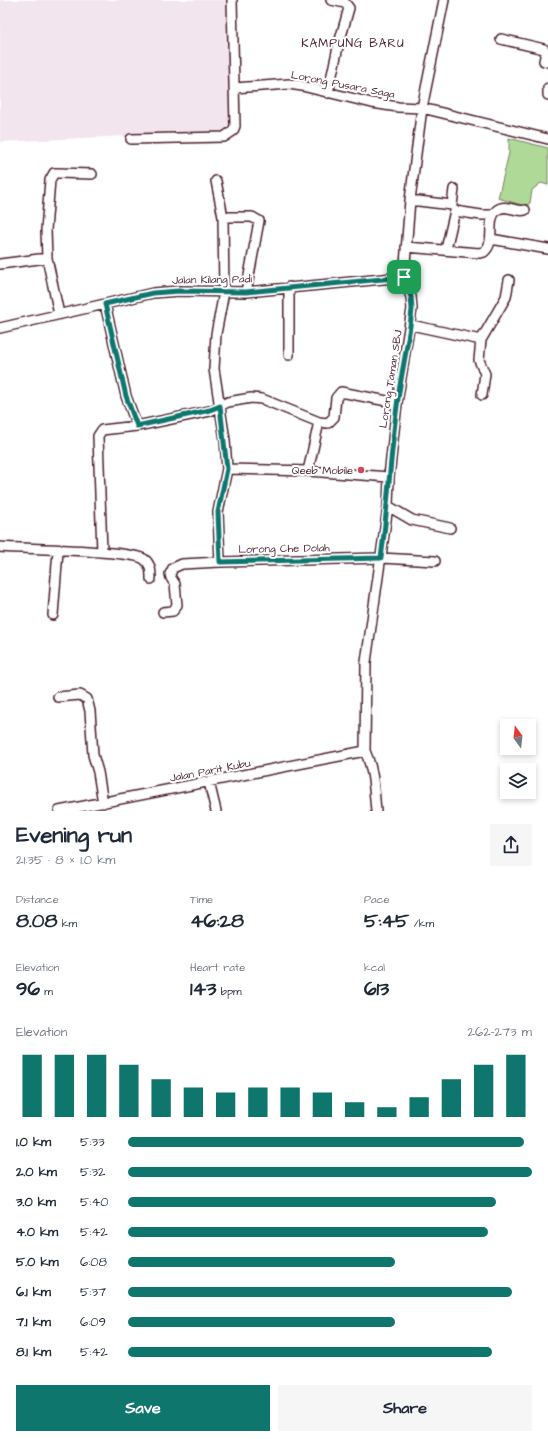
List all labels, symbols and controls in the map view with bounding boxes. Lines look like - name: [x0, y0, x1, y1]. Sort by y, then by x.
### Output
- district label: KAMPUNG BARU: [301, 35, 405, 52]
- street label: Lorong Pusara Saga: [290, 67, 396, 103]
- pin: [387, 260, 421, 294]
- icon: arrive: [393, 266, 415, 288]
- street label: Jalan Kilang Padi: [172, 271, 252, 289]
- street label: Lorong Taman SBJ: [375, 329, 407, 429]
- place label: Qeeb Mobile: [292, 463, 353, 478]
- marker: Qeeb Mobile: [356, 465, 366, 475]
- street label: Lorong Che Dolah: [238, 540, 330, 558]
- north arrow: [500, 719, 536, 755]
- map controls: [500, 719, 536, 799]
- street label: Jalan Parit Kubu: [168, 755, 252, 786]
- button: layers: [500, 763, 536, 799]
- text: Evening run: [16, 820, 132, 851]
- button: share: [490, 824, 532, 866]
- text: 21:35 · 8 × 1.0 km: [16, 851, 115, 869]
- text: Distance: [16, 892, 59, 907]
- text: Time: [190, 892, 213, 907]
- text: Pace: [364, 892, 390, 907]
- text: 8.08: [16, 907, 57, 935]
- text: 46:28: [190, 907, 244, 935]
- text: 5:45: [364, 907, 409, 935]
- text: km: [57, 916, 77, 931]
- text: /km: [409, 916, 434, 931]
- text: Elevation: [16, 960, 59, 975]
- text: Heart rate: [190, 960, 245, 975]
- text: kcal: [364, 960, 385, 975]
- text: 96: [16, 975, 40, 1003]
- text: 143: [190, 975, 216, 1003]
- text: 613: [364, 975, 389, 1003]
- text: m: [40, 984, 53, 999]
- text: bpm: [216, 984, 242, 999]
- text: Elevation: [16, 1023, 67, 1041]
- text: 262–273 m: [468, 1023, 532, 1041]
- text: 1.0 km: [16, 1133, 51, 1151]
- text: 5:33: [80, 1133, 105, 1151]
- text: 2.0 km: [16, 1163, 57, 1181]
- text: 5:32: [80, 1163, 105, 1181]
- text: 3.0 km: [16, 1193, 56, 1211]
- text: 5:40: [80, 1193, 108, 1211]
- text: 4.0 km: [16, 1223, 58, 1241]
- text: 5:42: [80, 1223, 108, 1241]
- text: 5.0 km: [16, 1253, 59, 1271]
- text: 6:08: [80, 1253, 107, 1271]
- text: 6.1 km: [16, 1283, 51, 1301]
- text: 5:37: [80, 1283, 106, 1301]
- text: 7.1 km: [16, 1313, 51, 1331]
- text: 6:09: [80, 1313, 106, 1331]
- text: 8.1 km: [16, 1343, 51, 1361]
- text: 5:42: [80, 1343, 108, 1361]
- button: Save: [16, 1385, 270, 1431]
- button: Share: [278, 1385, 532, 1431]

